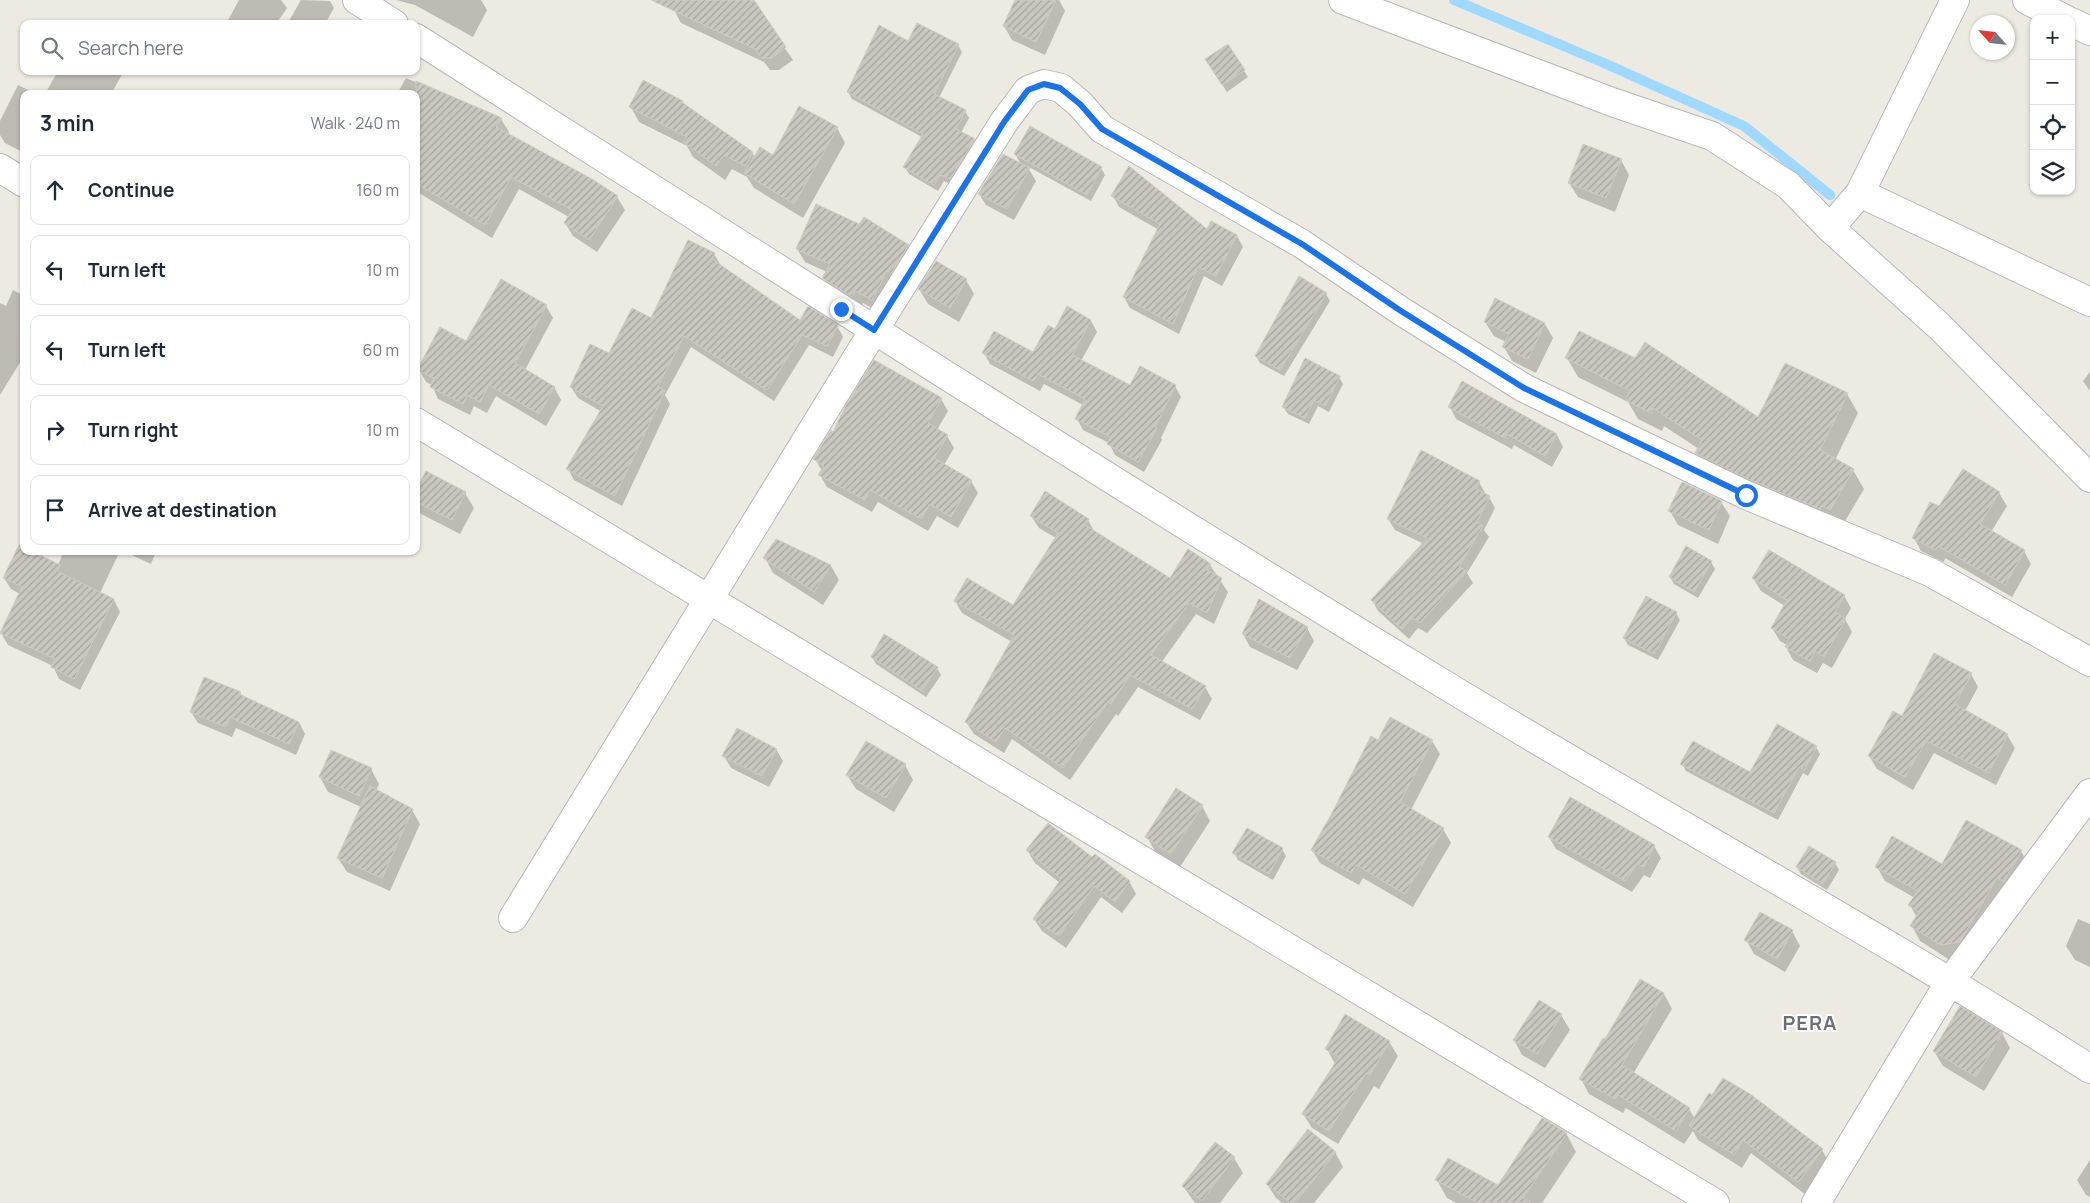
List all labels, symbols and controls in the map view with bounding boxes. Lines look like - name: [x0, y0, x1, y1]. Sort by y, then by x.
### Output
- north arrow: [1970, 15, 2015, 60]
- map controls: [2030, 15, 2075, 195]
- button: +: [2030, 15, 2075, 60]
- search box: [20, 20, 420, 75]
- icon: search: [38, 34, 66, 62]
- text: Search here: [78, 35, 184, 61]
- button: −: [2030, 60, 2075, 105]
- button: locate: [2030, 105, 2075, 150]
- text: 3 min: [40, 109, 94, 137]
- text: Walk · 240 m: [310, 112, 400, 134]
- button: layers: [2030, 150, 2075, 195]
- icon: ahead: [41, 176, 69, 204]
- text: Continue: [88, 177, 174, 203]
- text: 160 m: [356, 179, 399, 201]
- icon: left: [41, 256, 69, 284]
- text: Turn left: [88, 257, 166, 283]
- text: 10 m: [366, 259, 399, 281]
- route end: [830, 298, 853, 321]
- icon: left: [41, 336, 69, 364]
- text: Turn left: [88, 337, 166, 363]
- text: 60 m: [363, 339, 399, 361]
- icon: right: [41, 416, 69, 444]
- text: Turn right: [88, 417, 178, 443]
- text: 10 m: [366, 419, 399, 441]
- route start: [1735, 484, 1758, 507]
- icon: arrive: [41, 496, 69, 524]
- text: Arrive at destination: [88, 497, 277, 523]
- district label: PERA: [1782, 1009, 1838, 1036]

